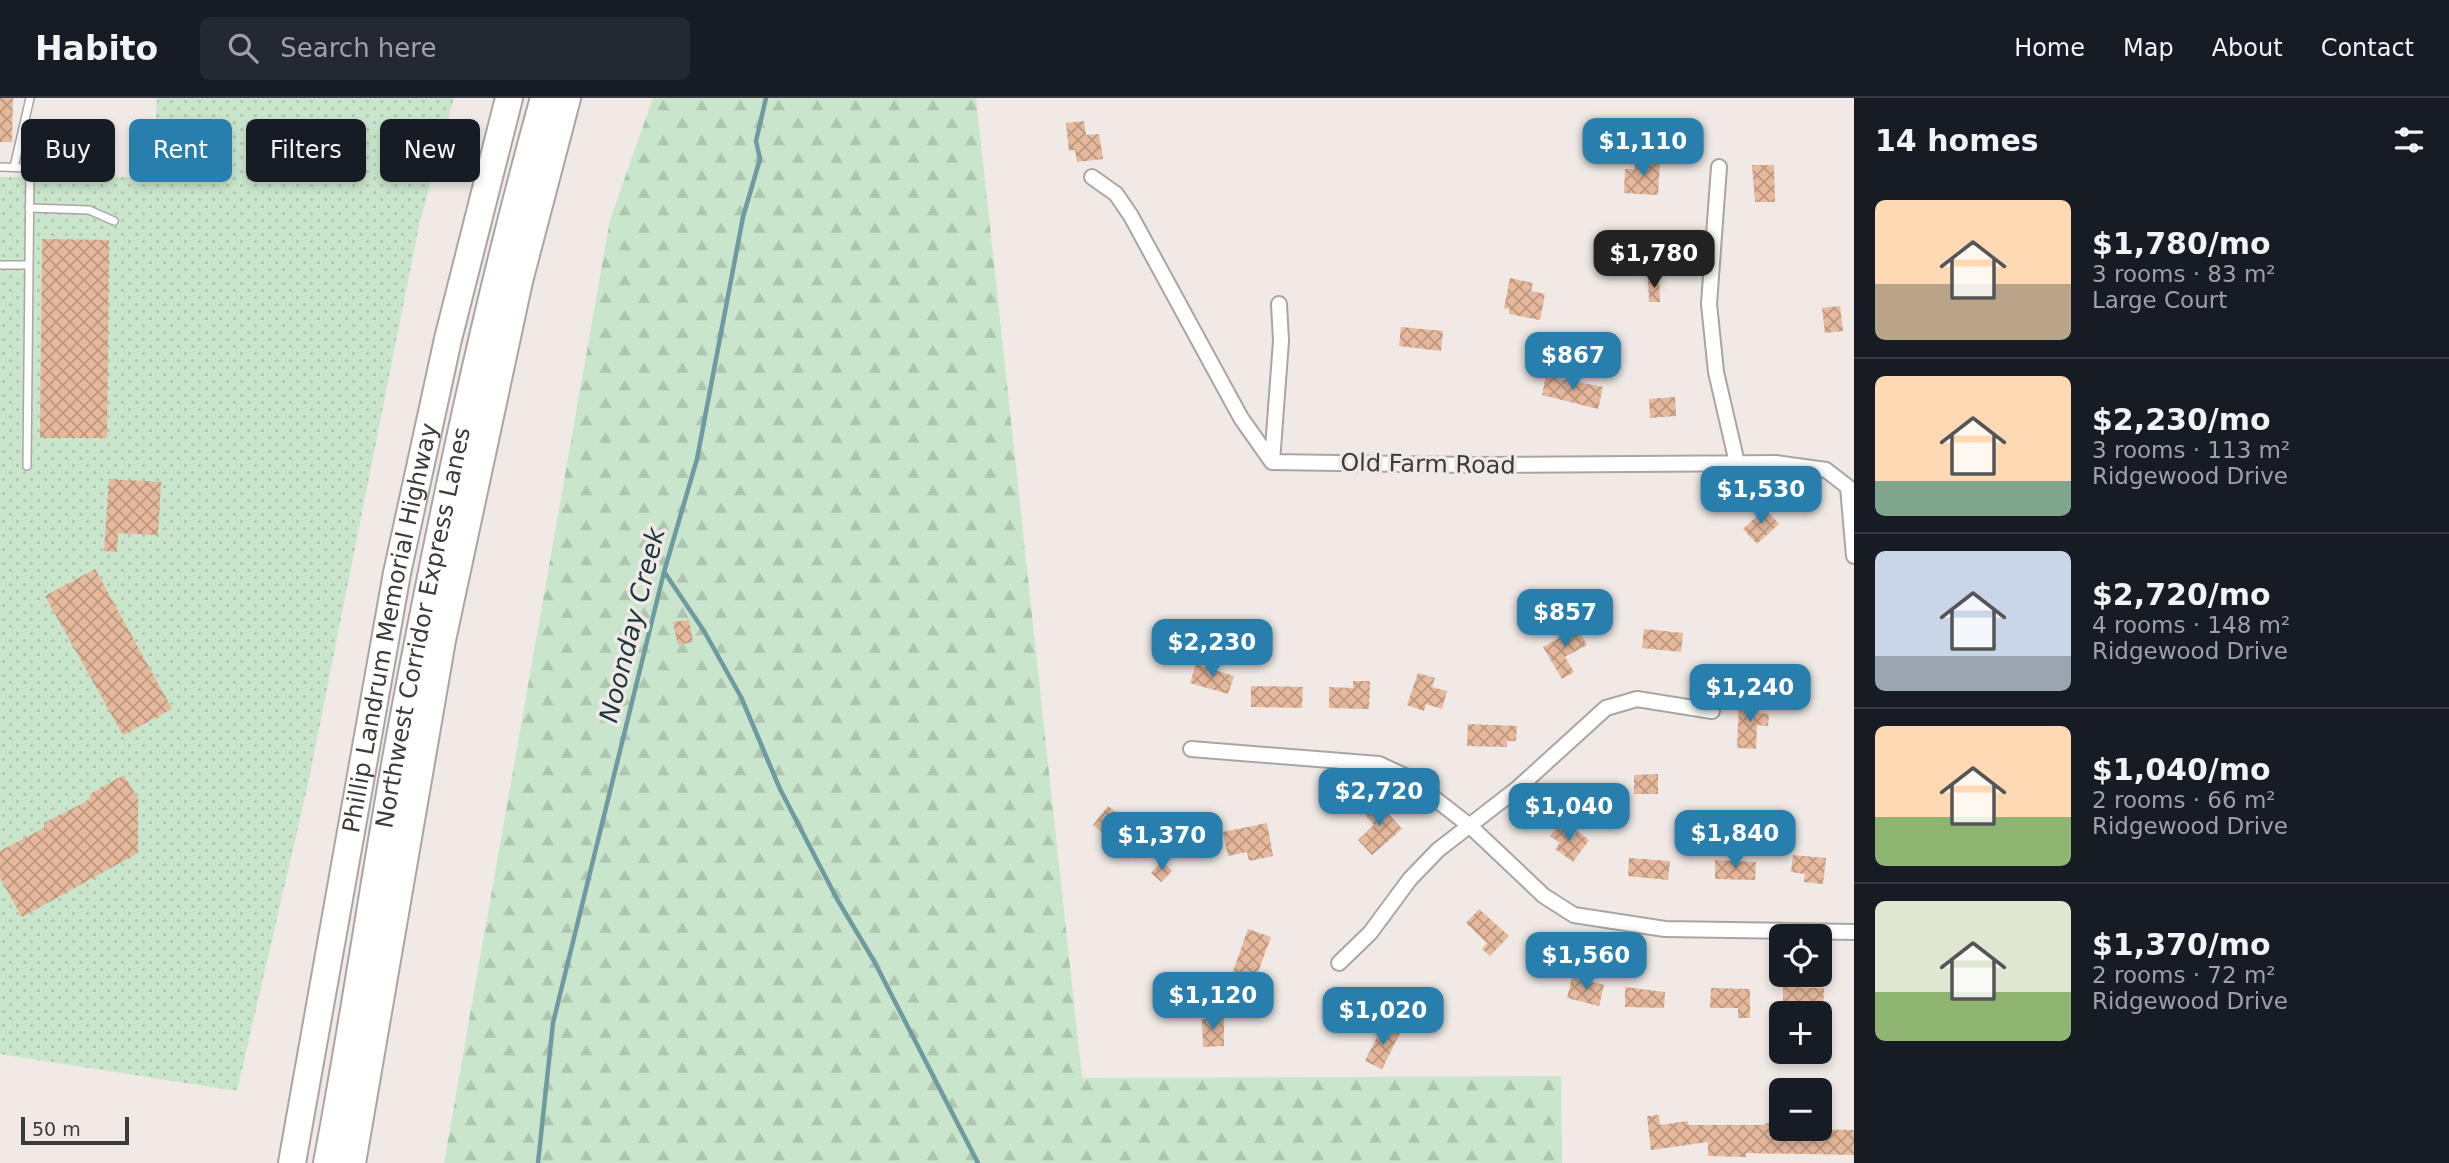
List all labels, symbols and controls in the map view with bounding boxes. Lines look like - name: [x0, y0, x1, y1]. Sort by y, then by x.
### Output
- search box: [200, 17, 690, 80]
- text: Habito: [35, 29, 158, 68]
- icon: search: [224, 29, 262, 67]
- text: Search here: [280, 33, 436, 63]
- text: Home: [2014, 34, 2085, 62]
- text: Map: [2123, 34, 2174, 62]
- text: About: [2212, 34, 2283, 62]
- text: Contact: [2321, 34, 2414, 62]
- pin: $1,110: [1586, 118, 1700, 178]
- chip: Buy: [21, 119, 115, 182]
- chip: Rent: [129, 119, 232, 182]
- chip: Filters: [246, 119, 366, 182]
- chip: New: [380, 119, 480, 182]
- icon: filters: [2390, 121, 2428, 159]
- text: 14 homes: [1875, 123, 2039, 158]
- text: $1,110: [1599, 128, 1687, 154]
- text: $1,780/mo: [2092, 226, 2271, 261]
- icon: home: [1931, 228, 2015, 312]
- pin: $1,780: [1597, 230, 1711, 290]
- text: $1,780: [1610, 240, 1698, 266]
- text: 3 rooms · 83 m²: [2092, 261, 2276, 287]
- text: Large Court: [2092, 287, 2227, 313]
- pin: $867: [1532, 332, 1614, 392]
- text: $867: [1541, 342, 1605, 368]
- text: $2,230/mo: [2092, 402, 2271, 437]
- icon: home: [1931, 404, 2015, 488]
- street label: Phillip Landrum Memorial Highway: [337, 420, 443, 835]
- street label: Northwest Corridor Express Lanes: [370, 424, 476, 830]
- text: 3 rooms · 113 m²: [2092, 437, 2290, 463]
- street label: Old Farm Road: [1340, 448, 1516, 480]
- text: Ridgewood Drive: [2092, 463, 2288, 489]
- pin: $1,530: [1704, 466, 1818, 526]
- text: $1,530: [1717, 476, 1805, 502]
- water label: Noonday Creek: [593, 524, 671, 726]
- text: $2,720/mo: [2092, 577, 2271, 612]
- icon: home: [1931, 579, 2015, 663]
- pin: $857: [1524, 589, 1606, 649]
- text: $857: [1533, 599, 1597, 625]
- text: 4 rooms · 148 m²: [2092, 612, 2290, 638]
- pin: $2,230: [1155, 620, 1269, 679]
- text: $2,230: [1168, 629, 1256, 655]
- text: Ridgewood Drive: [2092, 638, 2288, 664]
- pin: $1,240: [1693, 664, 1807, 724]
- text: $1,240: [1706, 674, 1794, 700]
- text: $1,040/mo: [2092, 752, 2271, 787]
- icon: home: [1931, 754, 2015, 838]
- pin: $2,720: [1322, 768, 1436, 828]
- text: $2,720: [1335, 778, 1423, 804]
- pin: $1,040: [1512, 784, 1626, 843]
- text: 2 rooms · 66 m²: [2092, 787, 2276, 813]
- text: $1,040: [1525, 793, 1613, 819]
- pin: $1,840: [1678, 810, 1792, 870]
- pin: $1,370: [1105, 812, 1219, 872]
- text: Ridgewood Drive: [2092, 813, 2288, 839]
- text: $1,840: [1691, 820, 1779, 846]
- text: $1,370: [1118, 822, 1206, 848]
- map controls: [1769, 924, 1832, 1141]
- button: locate: [1769, 924, 1832, 987]
- text: $1,370/mo: [2092, 927, 2271, 962]
- icon: home: [1931, 929, 2015, 1013]
- pin: $1,560: [1529, 932, 1643, 992]
- text: $1,560: [1542, 942, 1630, 968]
- text: 2 rooms · 72 m²: [2092, 962, 2276, 988]
- pin: $1,120: [1156, 972, 1270, 1032]
- text: $1,120: [1169, 982, 1257, 1008]
- pin: $1,020: [1326, 988, 1440, 1047]
- text: Ridgewood Drive: [2092, 988, 2288, 1014]
- text: $1,020: [1339, 997, 1427, 1023]
- button: +: [1769, 1001, 1832, 1064]
- button: −: [1769, 1078, 1832, 1141]
- scale bar: [21, 1114, 130, 1146]
- text: 50 m: [32, 1118, 81, 1140]

